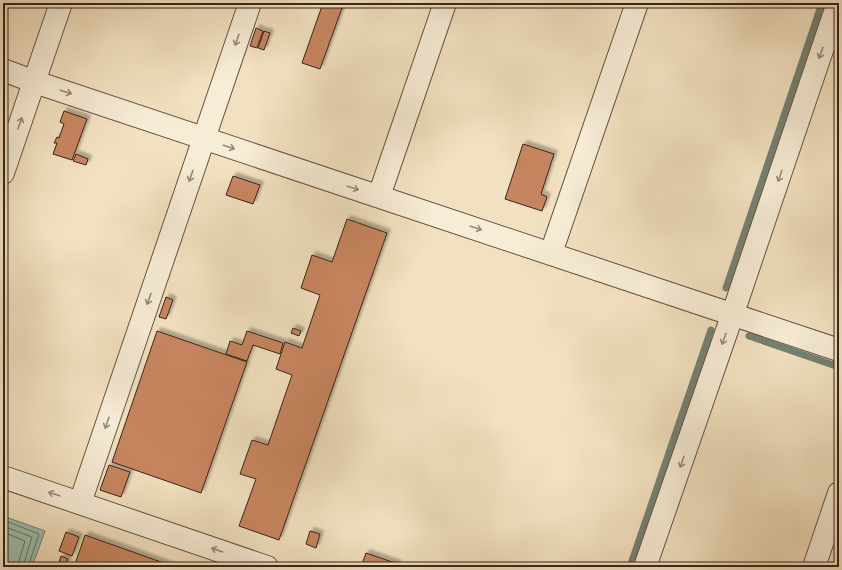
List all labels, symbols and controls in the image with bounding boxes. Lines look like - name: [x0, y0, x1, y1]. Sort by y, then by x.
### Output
- one-way arrow: [233, 33, 240, 46]
- one-way arrow: [817, 47, 824, 60]
- one-way arrow: [60, 89, 73, 96]
- one-way arrow: [17, 118, 25, 130]
- one-way arrow: [223, 143, 235, 151]
- one-way arrow: [187, 170, 194, 183]
- one-way arrow: [775, 170, 783, 182]
- one-way arrow: [346, 184, 358, 192]
- one-way arrow: [470, 225, 482, 233]
- one-way arrow: [145, 293, 152, 306]
- one-way arrow: [720, 333, 728, 345]
- one-way arrow: [103, 416, 111, 428]
- one-way arrow: [677, 456, 685, 468]
- one-way arrow: [48, 490, 61, 497]
- one-way arrow: [211, 546, 224, 553]

